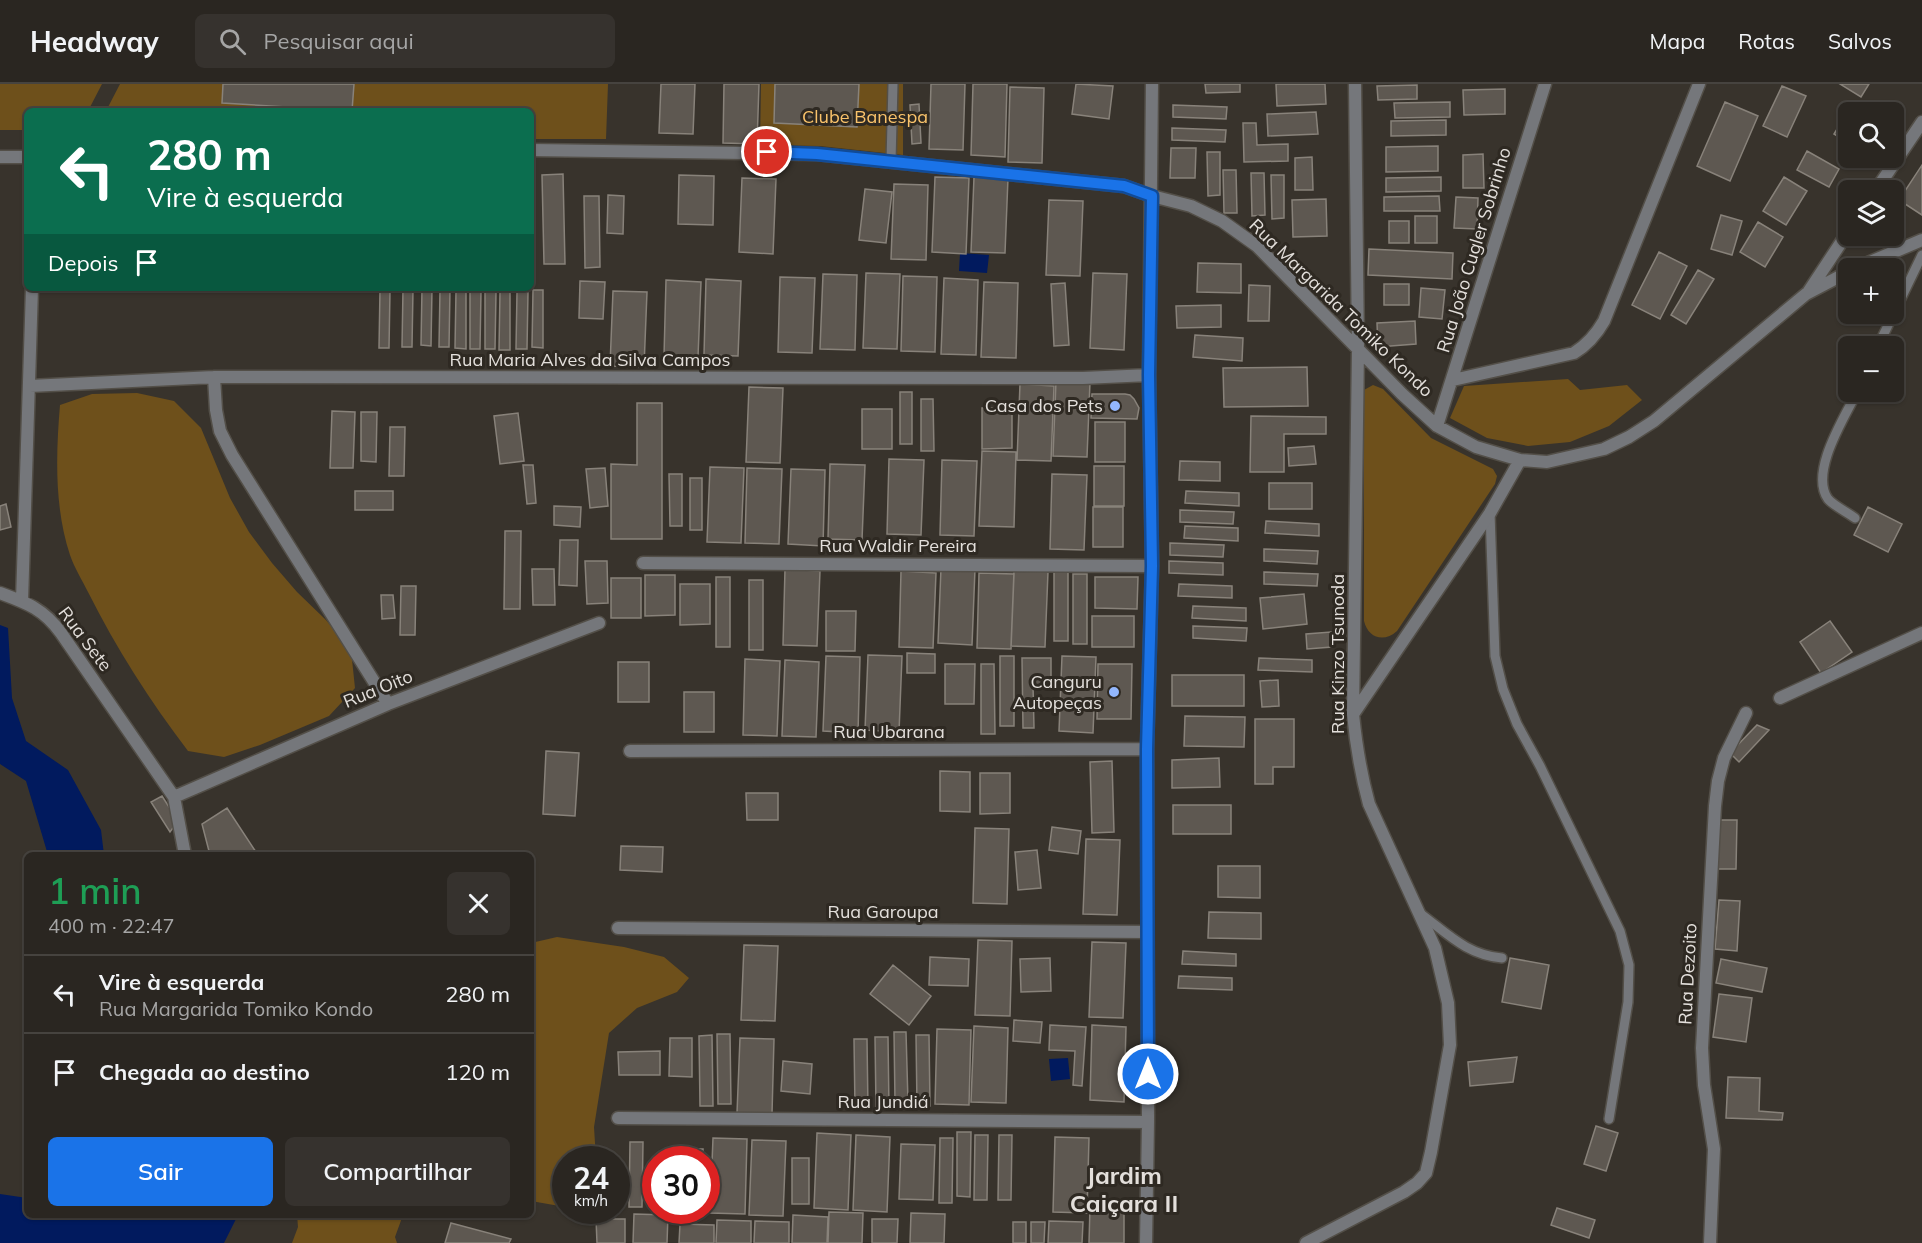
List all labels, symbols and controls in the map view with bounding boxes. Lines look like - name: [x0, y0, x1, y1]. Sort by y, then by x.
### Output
- search box: [195, 14, 615, 68]
- text: Headway: [30, 24, 159, 59]
- icon: search: [216, 25, 249, 58]
- text: Pesquisar aqui: [264, 27, 414, 55]
- text: Mapa: [1650, 28, 1705, 54]
- text: Rotas: [1738, 28, 1795, 54]
- text: Salvos: [1828, 28, 1892, 54]
- map controls: [1838, 102, 1904, 402]
- button: search: [1838, 102, 1904, 168]
- park label: Clube Banespa: [802, 105, 928, 128]
- pin: [741, 126, 792, 177]
- text: 280 m: [147, 128, 272, 181]
- icon: left: [48, 132, 126, 210]
- icon: arrive: [750, 135, 783, 168]
- street label: Rua João Cugler Sobrinho: [1431, 144, 1516, 355]
- text: Vire à esquerda: [147, 180, 343, 214]
- button: layers: [1838, 180, 1904, 246]
- street label: Rua Margarida Tomiko Kondo: [1245, 214, 1438, 402]
- icon: arrive: [130, 246, 163, 279]
- text: Depois: [48, 249, 118, 277]
- button: +: [1838, 258, 1904, 324]
- button: −: [1838, 336, 1904, 402]
- street label: Rua Maria Alves da Silva Campos: [450, 348, 730, 371]
- place label: Casa dos Pets: [985, 394, 1103, 417]
- marker: Casa dos Pets: [1108, 399, 1122, 413]
- street label: Rua Waldir Pereira: [819, 534, 977, 557]
- street label: Rua Kinzo Tsunoda: [1326, 574, 1349, 734]
- street label: Rua Sete: [54, 602, 117, 676]
- street label: Rua Oito: [340, 664, 416, 713]
- place label: Canguru Autopeças: [1013, 670, 1102, 714]
- marker: Canguru Autopeças: [1107, 685, 1121, 699]
- street label: Rua Ubarana: [833, 720, 945, 743]
- text: 1 min: [48, 868, 142, 913]
- button: close: [447, 872, 510, 935]
- street label: Rua Garoupa: [828, 900, 938, 923]
- text: 400 m · 22:47: [48, 913, 174, 938]
- street label: Rua Dezoito: [1673, 923, 1702, 1025]
- text: Vire à esquerda: [99, 968, 264, 996]
- icon: left: [48, 978, 81, 1011]
- text: 280 m: [445, 980, 510, 1008]
- text: Rua Margarida Tomiko Kondo: [99, 996, 373, 1021]
- position arrow: [1116, 1042, 1180, 1106]
- icon: arrive: [48, 1056, 81, 1089]
- text: Chegada ao destino: [99, 1058, 310, 1086]
- text: 120 m: [445, 1058, 510, 1086]
- street label: Rua Jundiá: [837, 1090, 929, 1113]
- button: Sair: [48, 1137, 273, 1206]
- button: Compartilhar: [285, 1137, 510, 1206]
- speed limit sign: 30: [642, 1146, 720, 1224]
- text: 24: [573, 1159, 609, 1197]
- district label: Jardim Caiçara II: [1070, 1160, 1178, 1218]
- text: km/h: [574, 1191, 608, 1210]

